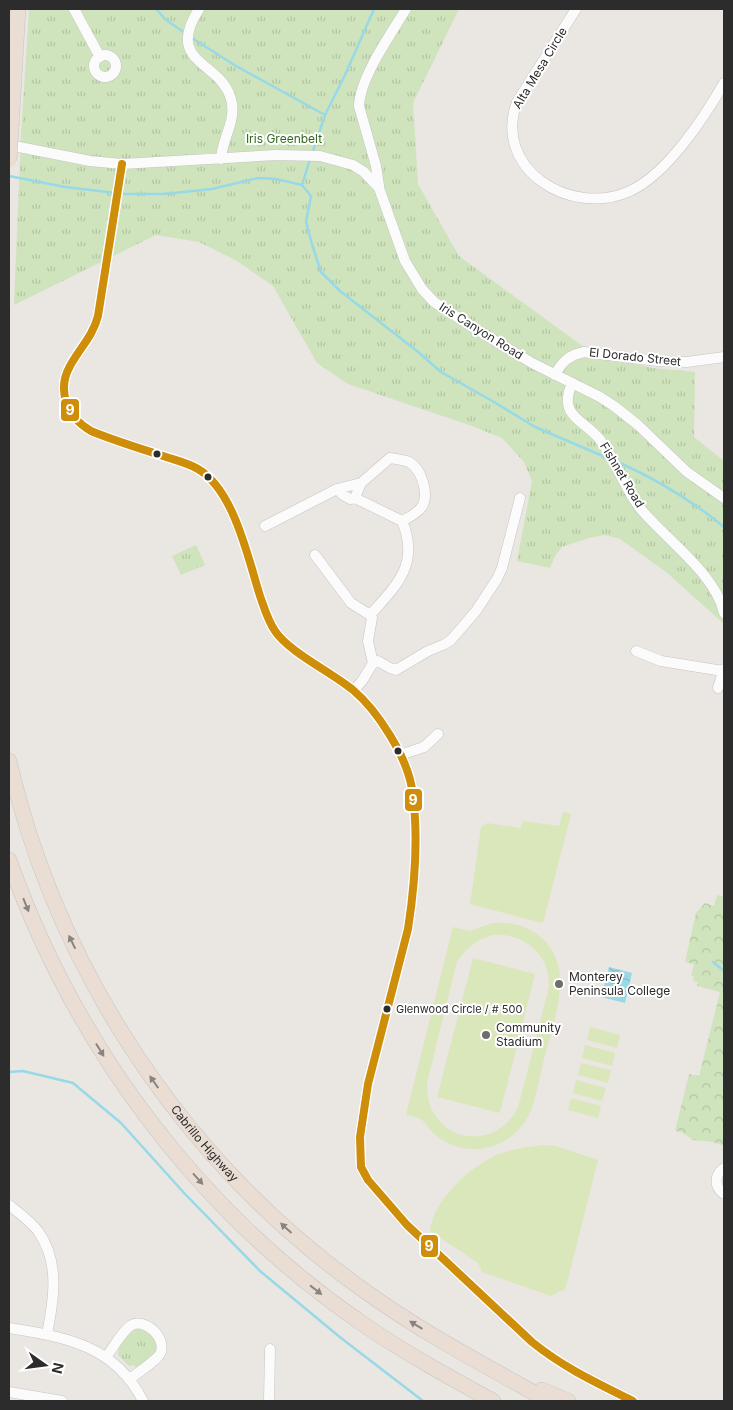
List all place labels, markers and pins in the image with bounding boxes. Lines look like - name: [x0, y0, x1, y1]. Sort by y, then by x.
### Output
- unlabelled marker: [152, 449, 162, 459]
- unlabelled marker: [203, 472, 213, 482]
- unlabelled marker: [393, 746, 403, 756]
- place label: Monterey Peninsula College: [569, 969, 670, 998]
- marker: Monterey Peninsula College: [553, 978, 565, 990]
- place label: Glenwood Circle / # 500: [396, 1002, 522, 1016]
- marker: Glenwood Circle / # 500: [382, 1004, 392, 1014]
- place label: Community Stadium: [496, 1020, 561, 1049]
- marker: Community Stadium: [480, 1029, 492, 1041]

